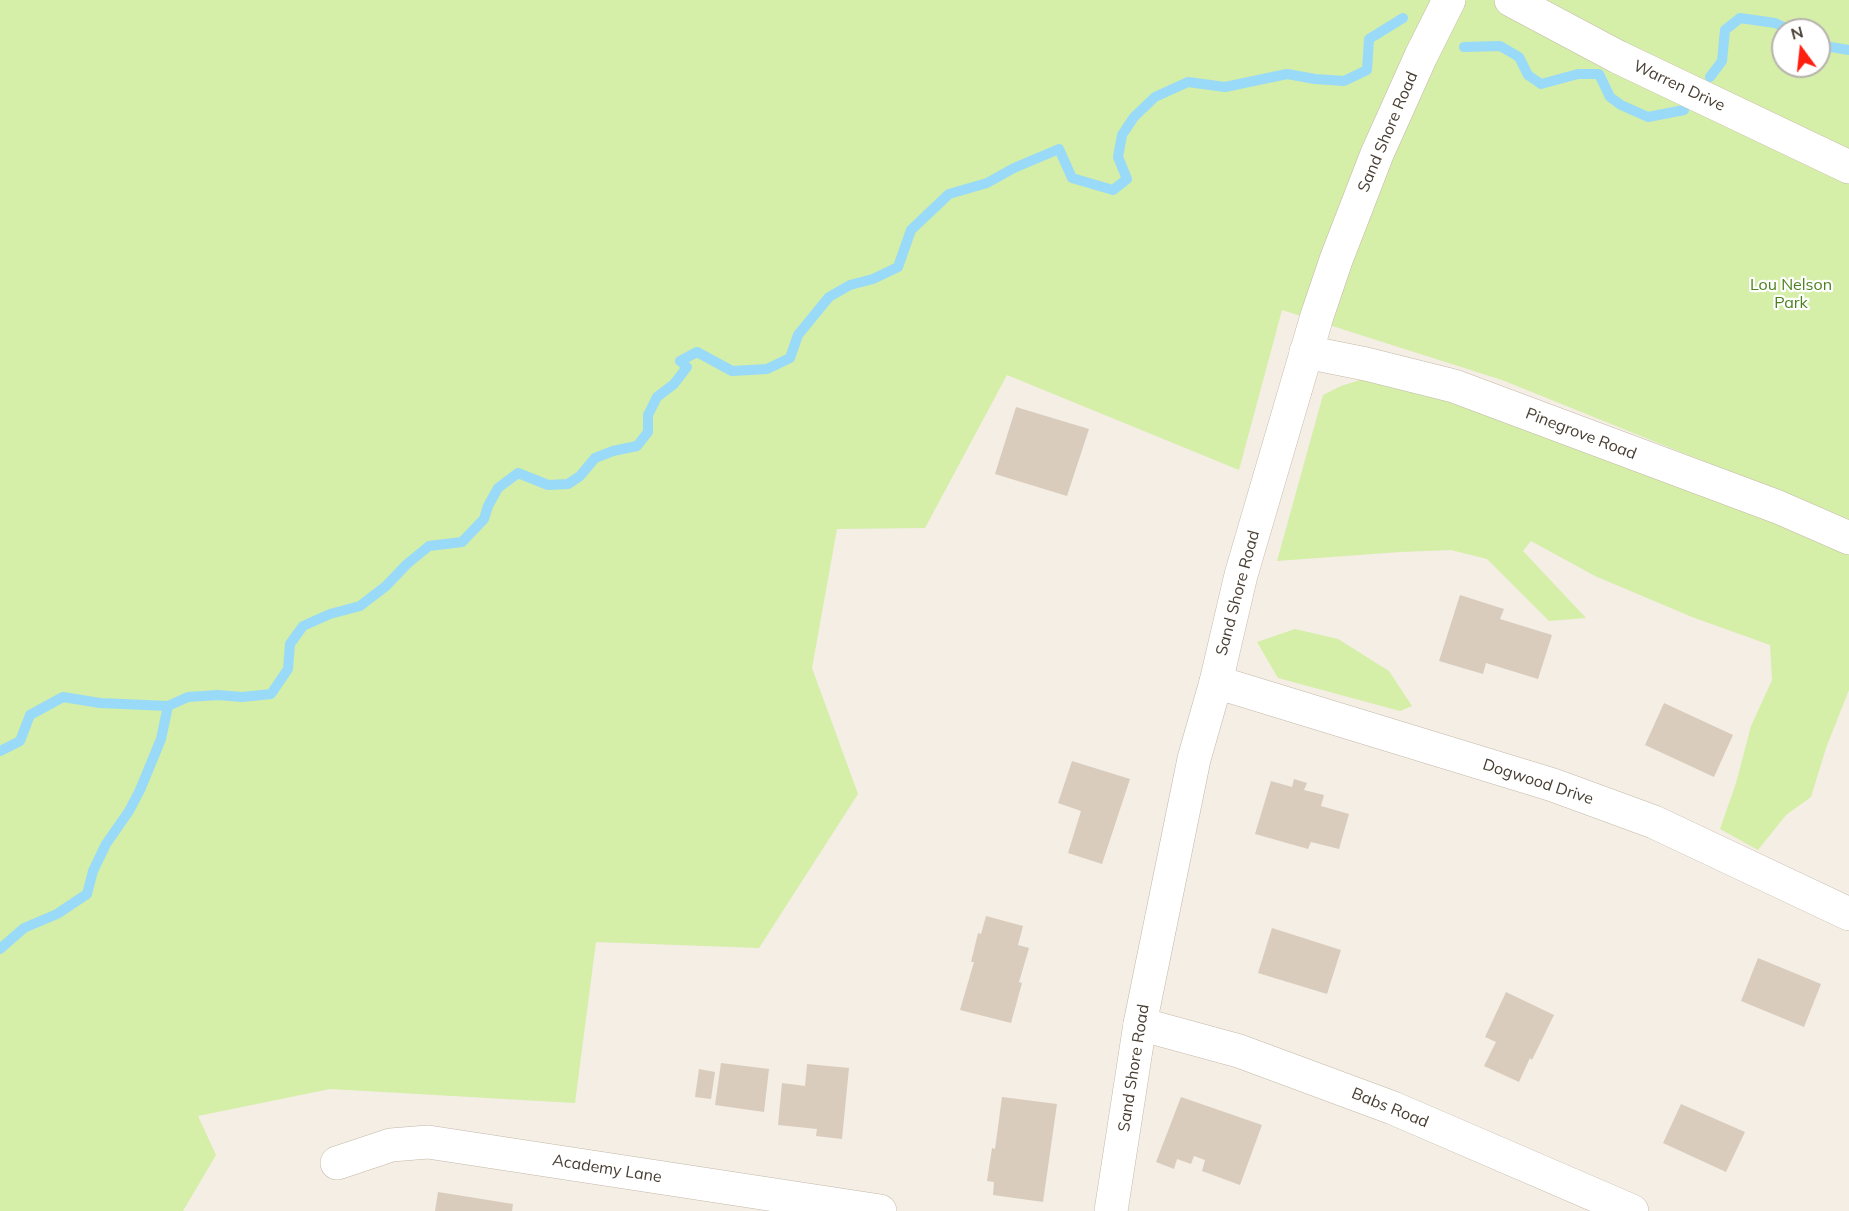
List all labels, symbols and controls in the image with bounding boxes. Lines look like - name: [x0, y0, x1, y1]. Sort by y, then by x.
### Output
- north arrow: [1771, 18, 1831, 78]
- text: N: [1788, 21, 1805, 44]
- street label: Warren Drive: [1630, 56, 1728, 116]
- street label: Sand Shore Road: [1354, 69, 1422, 195]
- park label: Lou Nelson Park: [1750, 275, 1832, 313]
- street label: Pinegrove Road: [1523, 404, 1639, 464]
- street label: Sand Shore Road: [1212, 528, 1264, 658]
- street label: Dogwood Drive: [1480, 755, 1596, 809]
- street label: Sand Shore Road: [1114, 1003, 1154, 1133]
- street label: Babs Road: [1349, 1084, 1431, 1132]
- street label: Academy Lane: [551, 1151, 663, 1187]

